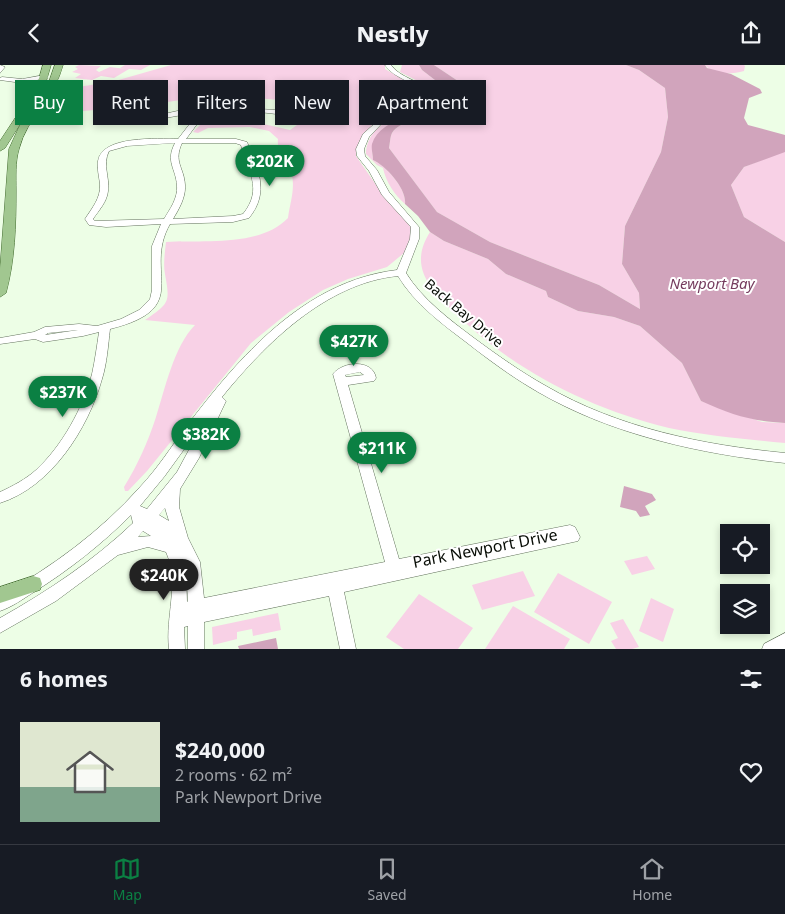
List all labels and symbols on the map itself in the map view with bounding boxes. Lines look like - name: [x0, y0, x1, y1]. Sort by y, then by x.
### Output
- pin: $202K: [235, 145, 305, 187]
- water label: Newport Bay: [669, 273, 756, 293]
- street label: Back Bay Drive: [421, 274, 508, 351]
- pin: $427K: [319, 325, 389, 367]
- pin: $237K: [28, 375, 98, 418]
- pin: $382K: [171, 417, 241, 460]
- pin: $211K: [347, 431, 417, 474]
- street label: Park Newport Drive: [411, 523, 559, 573]
- pin: $240K: [129, 559, 199, 601]

